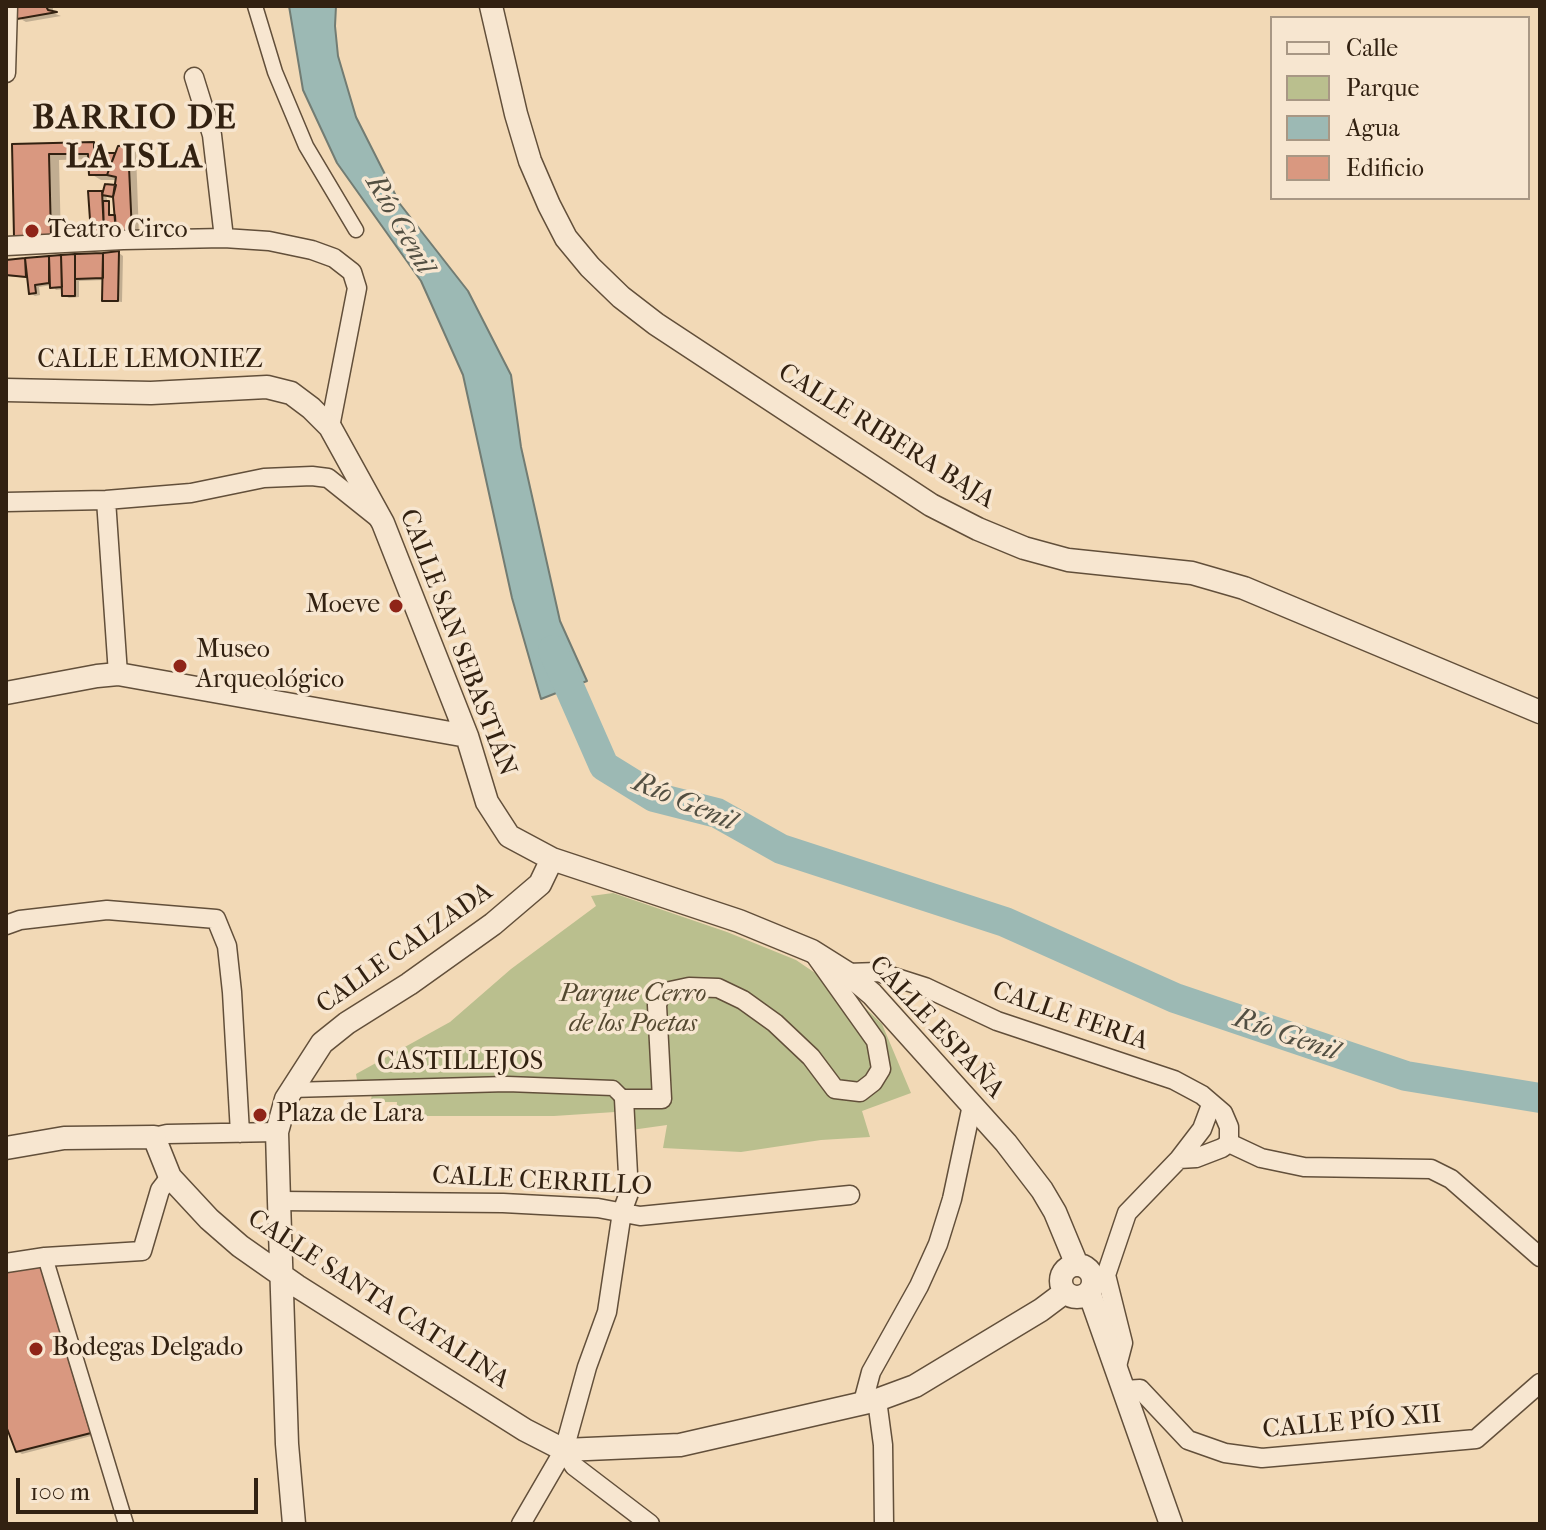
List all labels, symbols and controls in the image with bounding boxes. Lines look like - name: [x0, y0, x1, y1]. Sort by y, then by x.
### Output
- legend: [1270, 16, 1530, 200]
- text: Calle: [1346, 34, 1398, 62]
- text: Parque: [1346, 74, 1419, 102]
- district label: BARRIO DE LA ISLA: [33, 100, 237, 180]
- text: Agua: [1346, 114, 1399, 142]
- text: Edificio: [1346, 154, 1424, 182]
- water label: Río Genil: [357, 170, 441, 280]
- place label: Teatro Circo: [48, 215, 188, 247]
- marker: Teatro Circo: [23, 222, 41, 240]
- street label: CALLE LEMONIEZ: [37, 345, 263, 377]
- street label: CALLE RIBERA BAJA: [772, 358, 1000, 516]
- street label: CALLE SAN SEBASTIÁN: [392, 505, 522, 781]
- place label: Moeve: [305, 590, 380, 622]
- marker: Moeve: [387, 597, 405, 615]
- place label: Museo Arqueológico: [196, 635, 344, 696]
- marker: Museo Arqueológico: [171, 657, 189, 675]
- water label: Río Genil: [627, 766, 741, 840]
- street label: CALLE CALZADA: [311, 877, 499, 1021]
- street label: CALLE ESPAÑA: [862, 950, 1010, 1106]
- street label: CALLE FERIA: [988, 976, 1152, 1058]
- park label: Parque Cerro de los Poetas: [560, 979, 706, 1040]
- water label: Río Genil: [1229, 1002, 1343, 1070]
- street label: CASTILLEJOS: [377, 1047, 543, 1079]
- place label: Plaza de Lara: [276, 1099, 423, 1131]
- marker: Plaza de Lara: [251, 1106, 269, 1124]
- street label: CALLE CERRILLO: [431, 1161, 653, 1203]
- street label: CALLE SANTA CATALINA: [241, 1204, 515, 1396]
- place label: Bodegas Delgado: [52, 1333, 243, 1365]
- marker: Bodegas Delgado: [27, 1340, 45, 1358]
- street label: CALLE PÍO XII: [1261, 1400, 1443, 1446]
- scale bar: [20, 1462, 262, 1512]
- text: 100 m: [30, 1478, 90, 1506]

